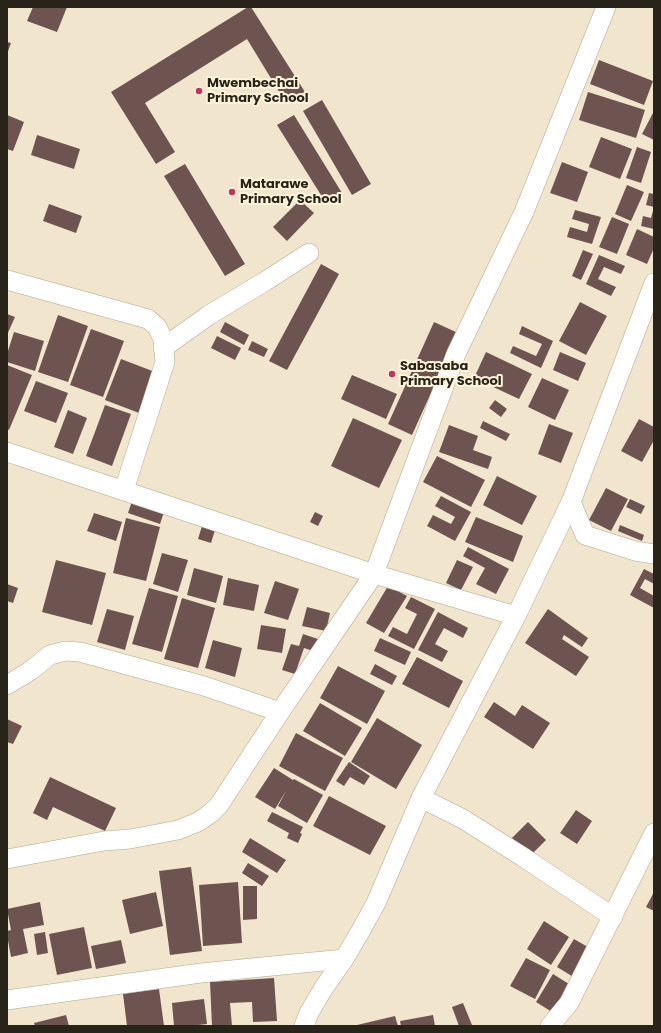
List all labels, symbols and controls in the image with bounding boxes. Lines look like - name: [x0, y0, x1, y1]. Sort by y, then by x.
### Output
- place label: Mwembechai Primary School: [207, 76, 309, 107]
- marker: Mwembechai Primary School: [194, 86, 204, 96]
- place label: Matarawe Primary School: [240, 177, 342, 208]
- marker: Matarawe Primary School: [227, 187, 237, 197]
- place label: Sabasaba Primary School: [400, 359, 502, 390]
- marker: Sabasaba Primary School: [387, 369, 397, 379]

